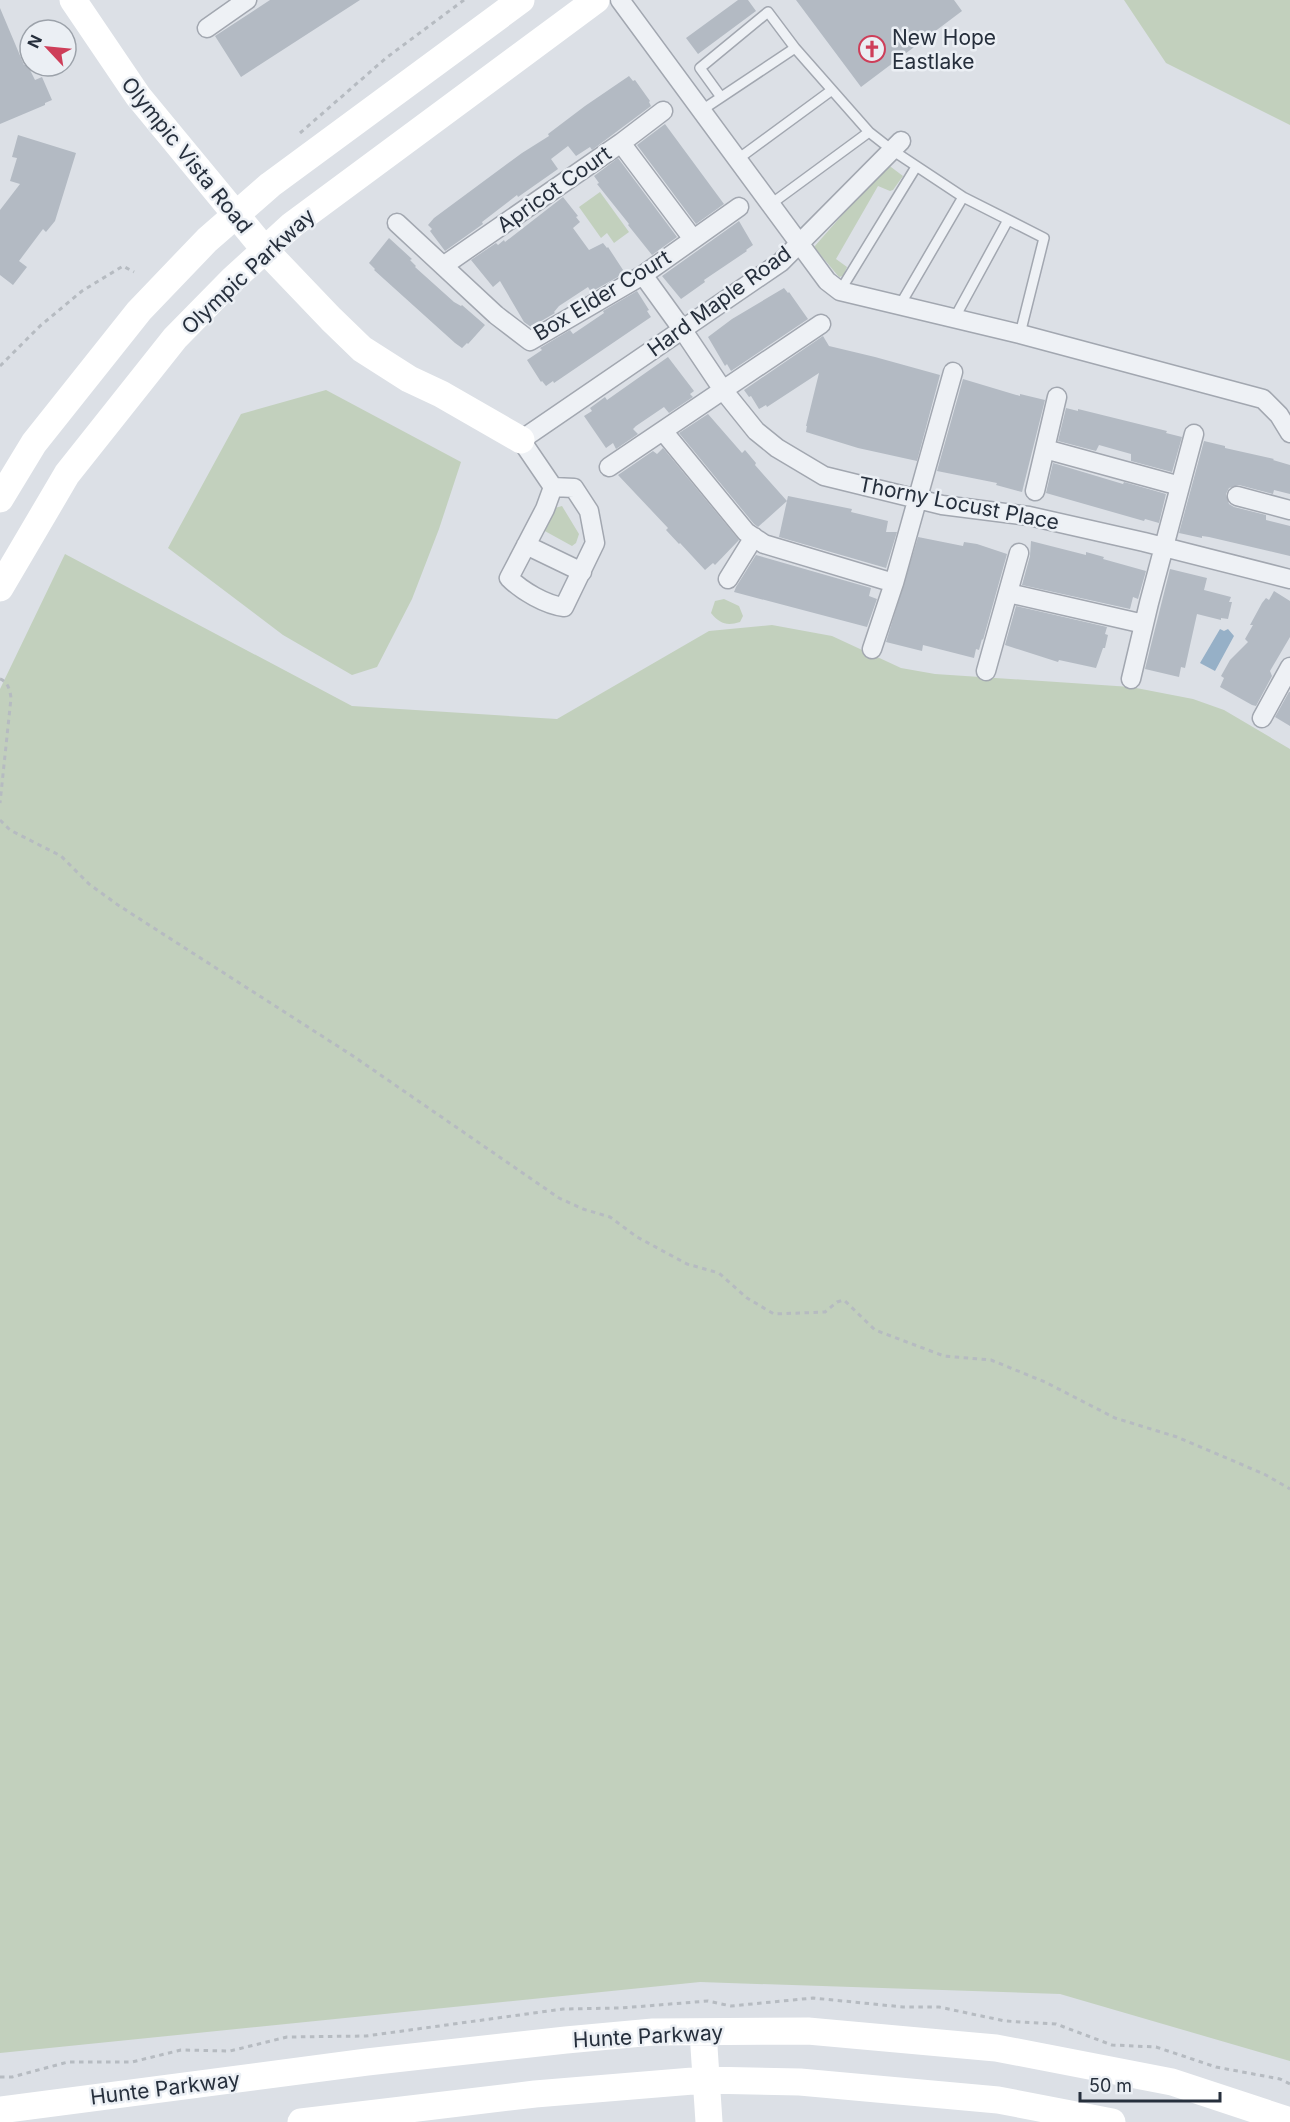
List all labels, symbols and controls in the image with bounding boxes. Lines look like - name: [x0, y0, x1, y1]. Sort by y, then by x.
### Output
- north arrow: [18, 18, 78, 78]
- place label: New Hope Eastlake: [892, 25, 996, 74]
- text: N: [23, 32, 46, 51]
- church icon: New Hope Eastlake: [857, 34, 887, 64]
- street label: Olympic Vista Road: [116, 72, 258, 238]
- street label: Apricot Court: [492, 140, 616, 238]
- street label: Olympic Parkway: [176, 203, 320, 339]
- street label: Hard Maple Road: [642, 241, 796, 361]
- street label: Box Elder Court: [529, 244, 675, 346]
- street label: Thorny Locust Place: [857, 471, 1061, 535]
- street label: Hunte Parkway: [572, 2020, 724, 2052]
- scale bar: [1080, 2065, 1220, 2103]
- street label: Hunte Parkway: [89, 2066, 241, 2110]
- text: 50 m: [1089, 2075, 1132, 2096]

